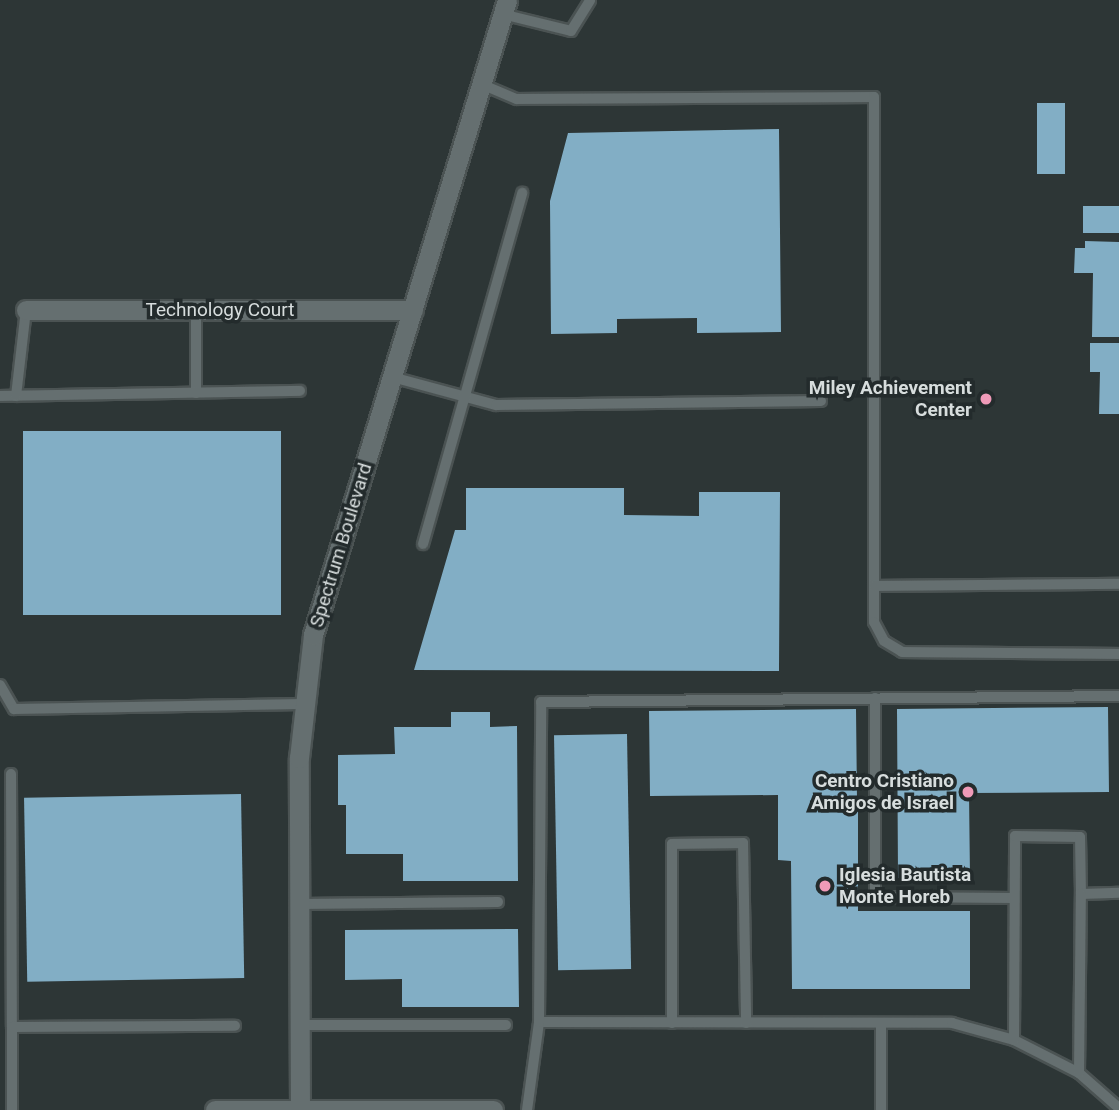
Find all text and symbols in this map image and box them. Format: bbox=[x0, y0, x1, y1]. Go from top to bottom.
street label: Technology Court bbox=[146, 299, 294, 321]
place label: Miley Achievement Center bbox=[809, 377, 972, 421]
marker: Miley Achievement Center bbox=[978, 391, 994, 407]
street label: Spectrum Boulevard bbox=[305, 460, 377, 630]
place label: Centro Cristiano Amigos de Israel bbox=[811, 770, 954, 814]
marker: Centro Cristiano Amigos de Israel bbox=[960, 784, 976, 800]
place label: Iglesia Bautista Monte Horeb bbox=[839, 864, 971, 908]
marker: Iglesia Bautista Monte Horeb bbox=[817, 878, 833, 894]

